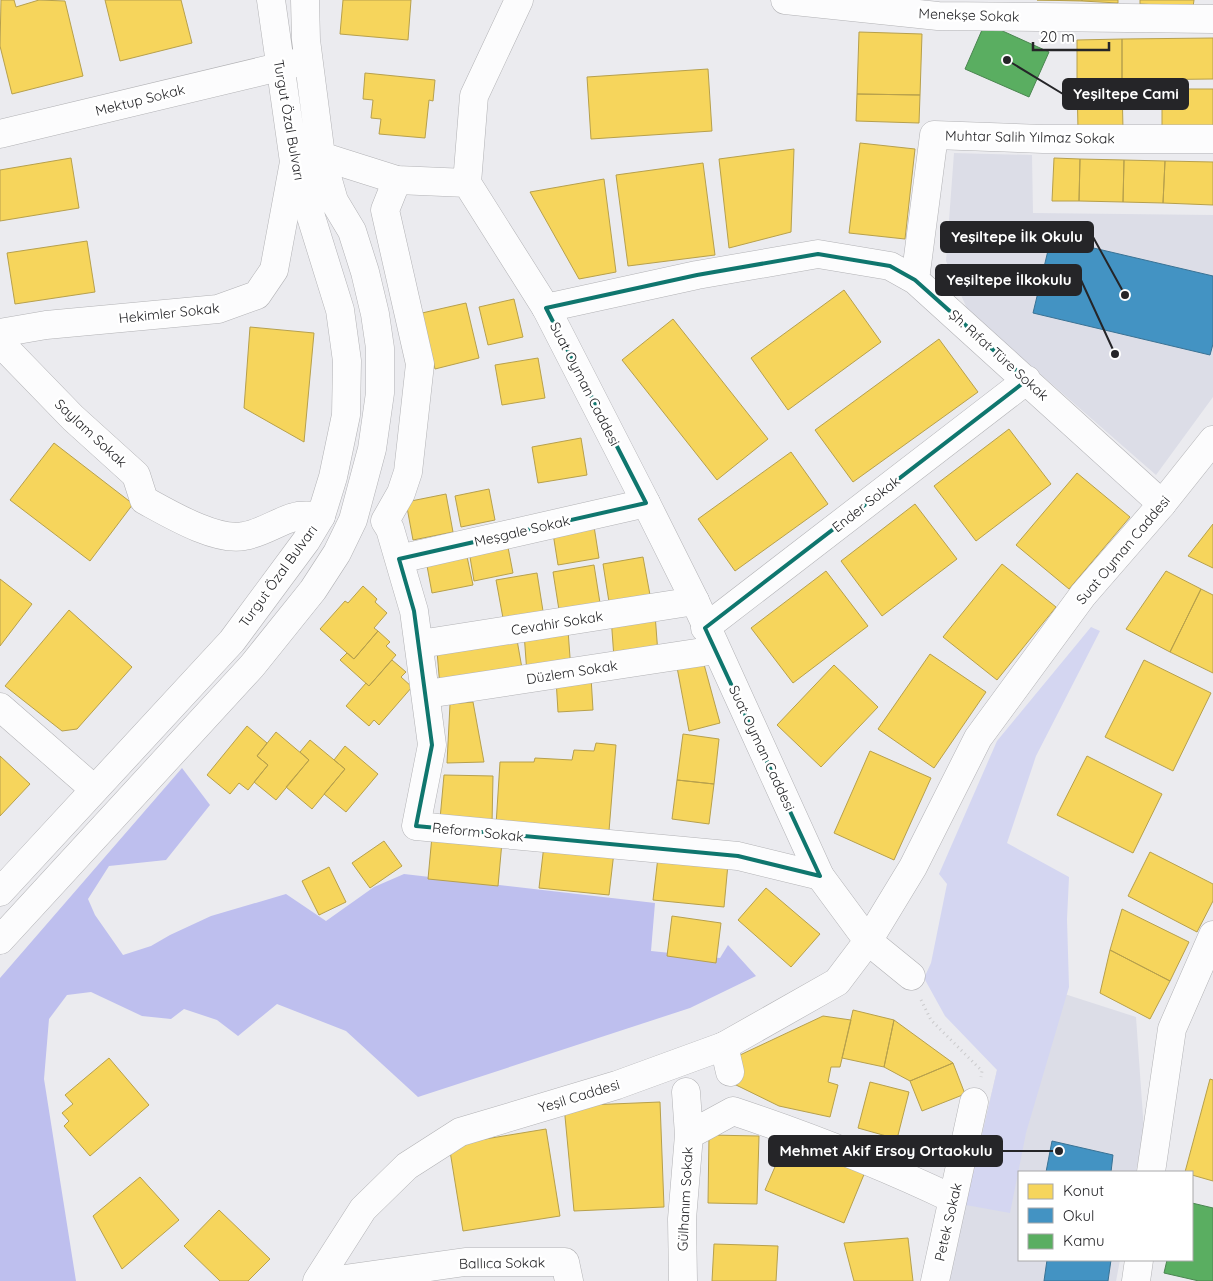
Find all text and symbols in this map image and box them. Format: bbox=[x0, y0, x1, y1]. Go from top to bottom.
street label: Menekşe Sokak bbox=[918, 4, 1020, 26]
scale bar bbox=[1033, 20, 1109, 52]
text: 20 m bbox=[1040, 27, 1075, 46]
street label: Turgut Özal Bulvarı bbox=[270, 58, 308, 182]
callout: Yeşiltepe Cami bbox=[1063, 79, 1188, 109]
street label: Mektup Sokak bbox=[93, 80, 187, 120]
text: Yeşiltepe Cami bbox=[1073, 84, 1179, 103]
street label: Muhtar Salih Yılmaz Sokak bbox=[945, 127, 1115, 147]
callout: Yeşiltepe İlk Okulu bbox=[941, 222, 1093, 252]
text: Yeşiltepe İlk Okulu bbox=[951, 227, 1083, 246]
callout: Yeşiltepe İlkokulu bbox=[936, 265, 1081, 295]
text: Yeşiltepe İlkokulu bbox=[946, 270, 1072, 289]
street label: Hekimler Sokak bbox=[118, 299, 220, 327]
street label: Şh. Rıfat Türe Sokak bbox=[945, 306, 1053, 404]
street label: Suat Oyman Caddesi bbox=[546, 319, 624, 449]
street label: Saylam Sokak bbox=[51, 395, 131, 471]
street label: Ender Sokak bbox=[828, 472, 904, 536]
street label: Suat Oyman Caddesi bbox=[1072, 492, 1174, 608]
street label: Meşgale Sokak bbox=[472, 511, 572, 551]
street label: Turgut Özal Bulvarı bbox=[235, 521, 321, 631]
street label: Cevahir Sokak bbox=[510, 607, 604, 639]
street label: Düzlem Sokak bbox=[525, 656, 619, 688]
street label: Suat Oyman Caddesi bbox=[725, 682, 799, 814]
street label: Reform Sokak bbox=[431, 818, 525, 846]
street label: Yeşil Caddesi bbox=[536, 1075, 622, 1117]
callout: Mehmet Akif Ersoy Ortaokulu bbox=[769, 1136, 1002, 1166]
text: Mehmet Akif Ersoy Ortaokulu bbox=[780, 1141, 992, 1160]
street label: Gülhanım Sokak bbox=[673, 1146, 697, 1252]
legend bbox=[1018, 1171, 1193, 1261]
street label: Petek Sokak bbox=[930, 1181, 966, 1263]
text: Konut bbox=[1063, 1181, 1104, 1200]
text: Okul bbox=[1063, 1206, 1094, 1225]
text: Kamu bbox=[1063, 1231, 1104, 1250]
street label: Ballıca Sokak bbox=[459, 1253, 545, 1273]

